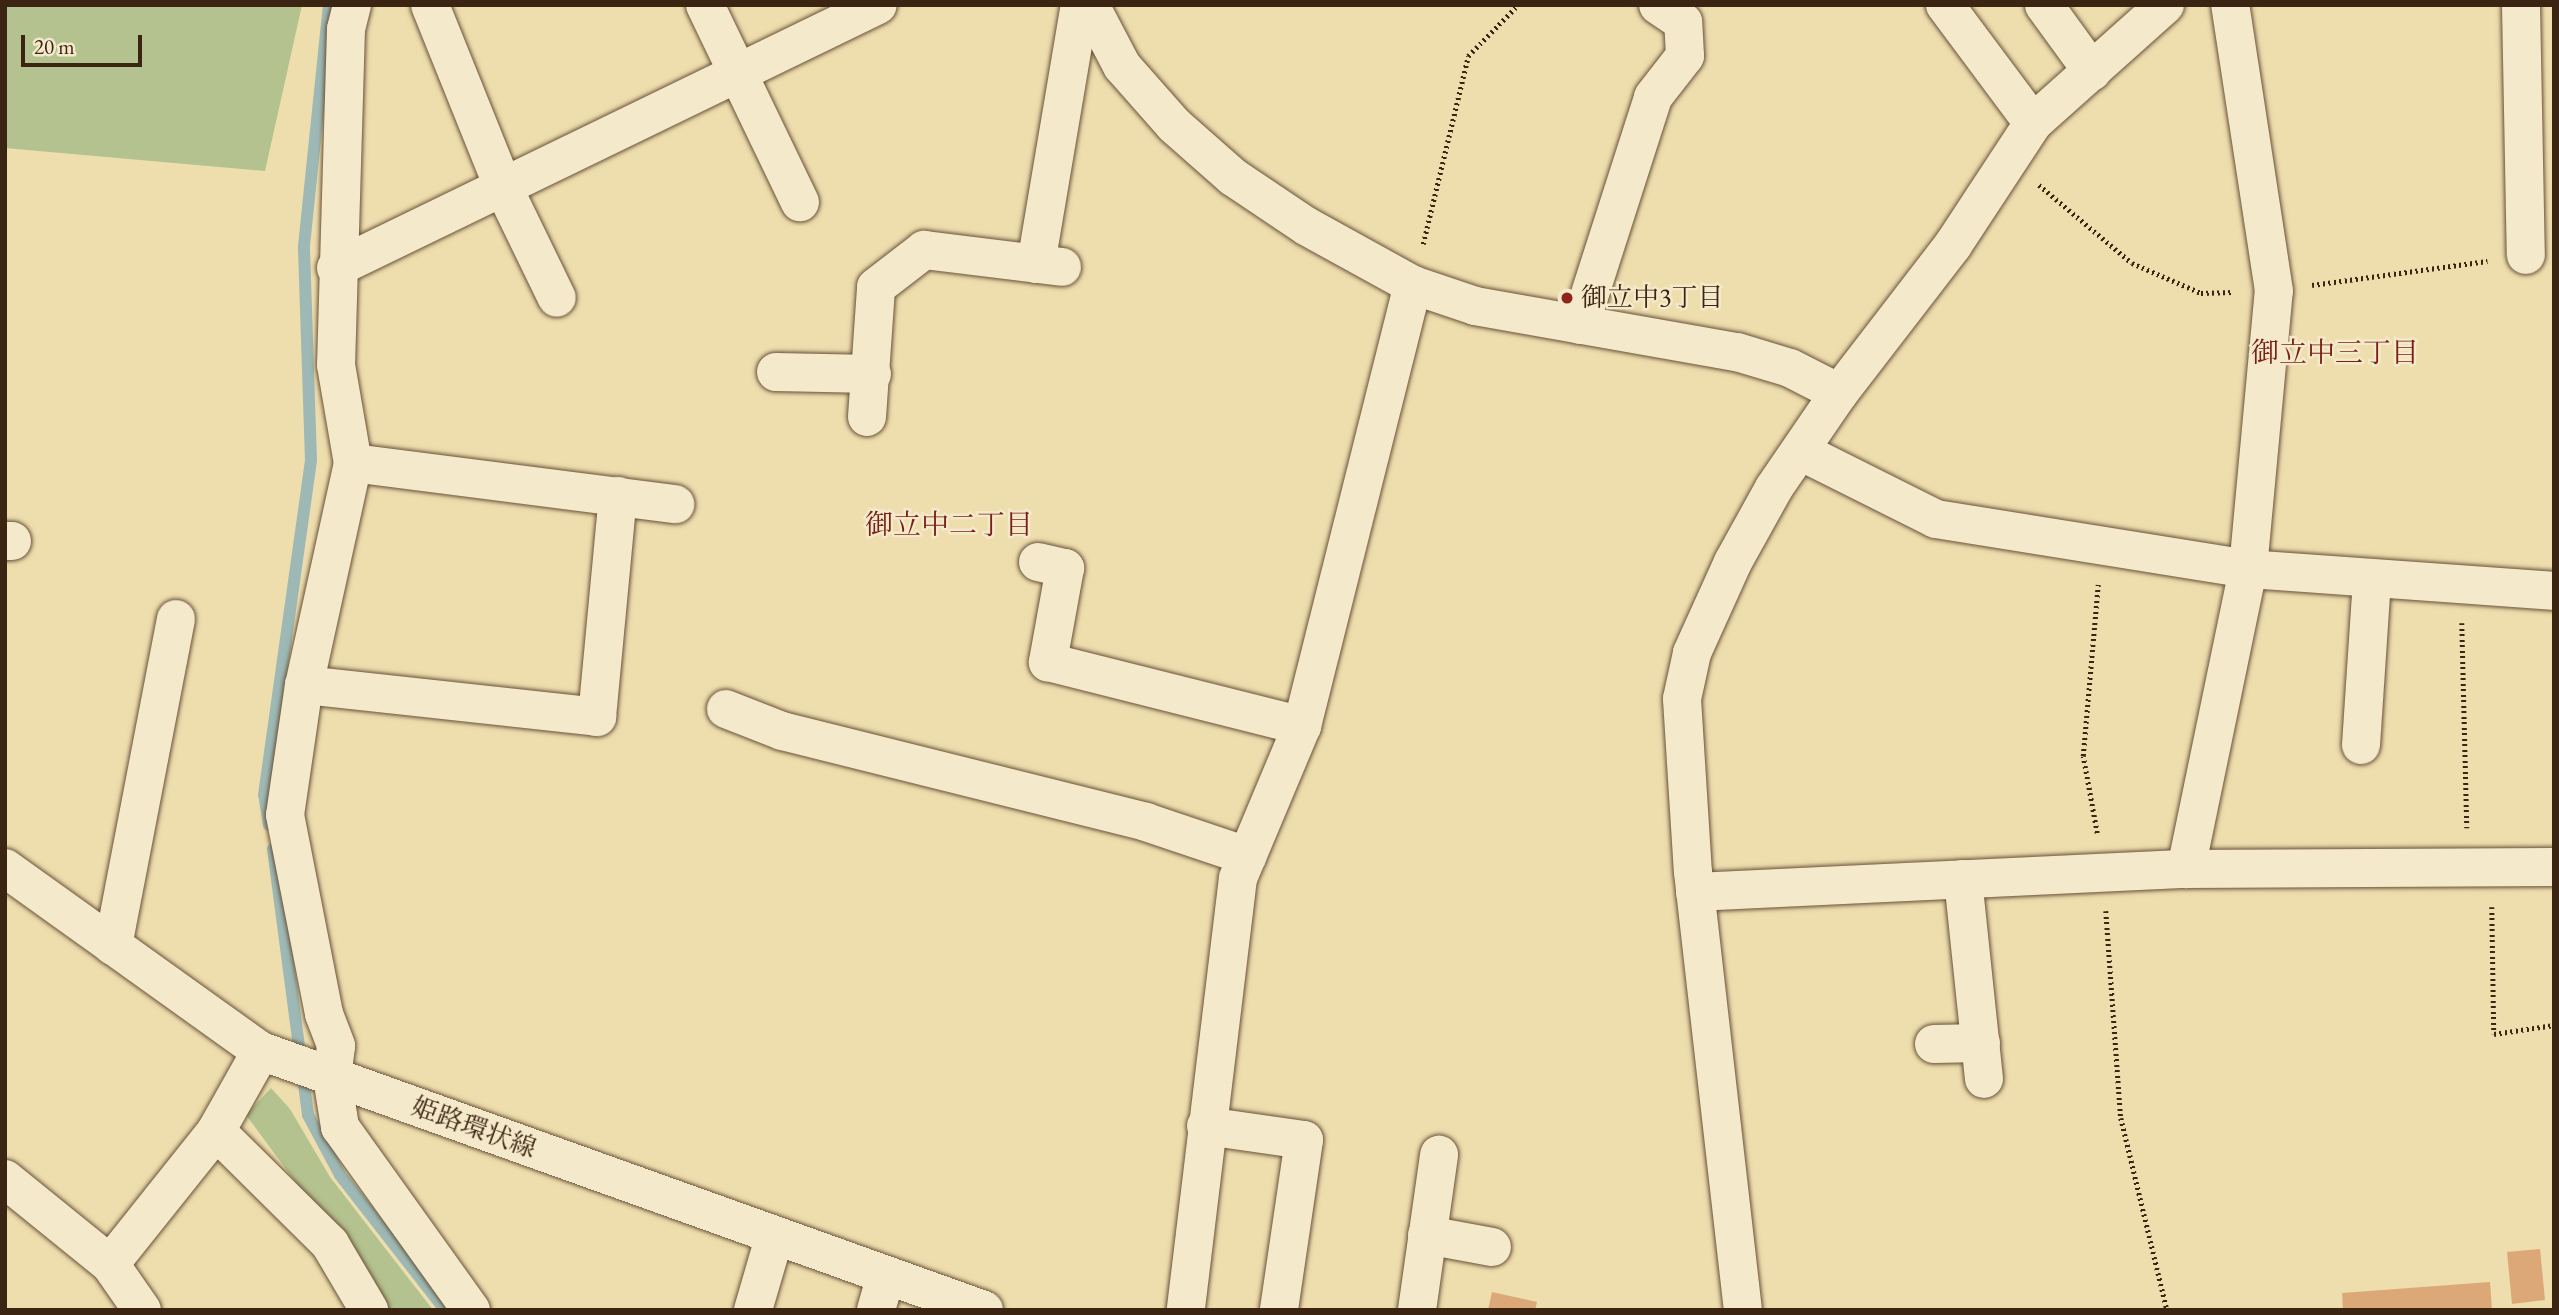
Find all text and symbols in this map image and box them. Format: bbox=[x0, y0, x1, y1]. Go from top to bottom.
scale bar bbox=[24, 21, 145, 65]
text: 20 m bbox=[34, 33, 75, 60]
place label: 御立中3丁目 bbox=[1581, 282, 1723, 314]
marker: 御立中3丁目 bbox=[1559, 290, 1575, 306]
district label: 御立中三丁目 bbox=[2251, 335, 2419, 369]
district label: 御立中二丁目 bbox=[865, 507, 1033, 541]
street label: 姫路環状線 bbox=[408, 1091, 540, 1165]

